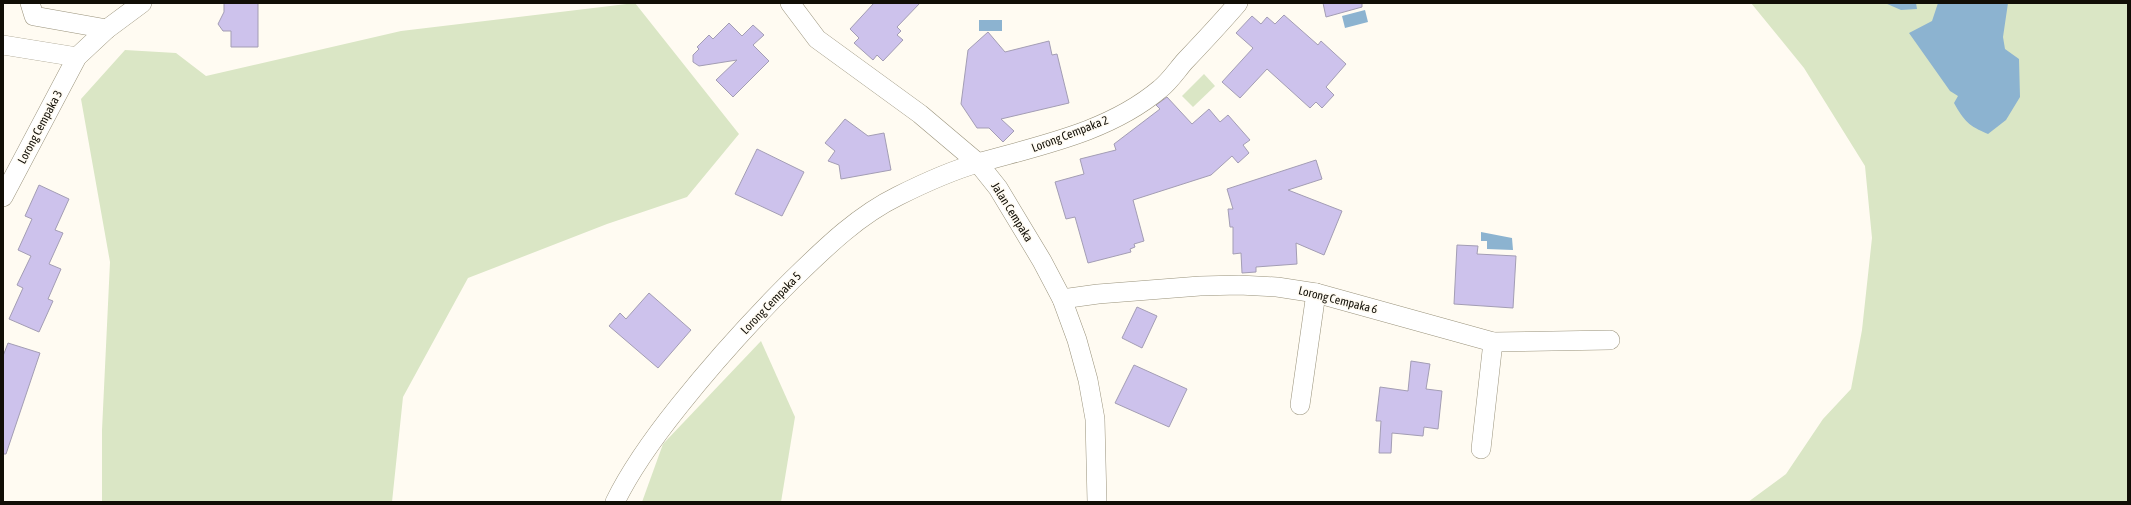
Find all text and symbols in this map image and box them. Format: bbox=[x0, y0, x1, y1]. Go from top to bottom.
street label: Lorong Cempaka 3 bbox=[15, 88, 65, 166]
street label: Lorong Cempaka 2 bbox=[1030, 113, 1110, 155]
street label: Jalan Cempaka bbox=[988, 180, 1036, 244]
street label: Lorong Cempaka 5 bbox=[738, 269, 804, 337]
street label: Lorong Cempaka 6 bbox=[1297, 283, 1379, 317]

